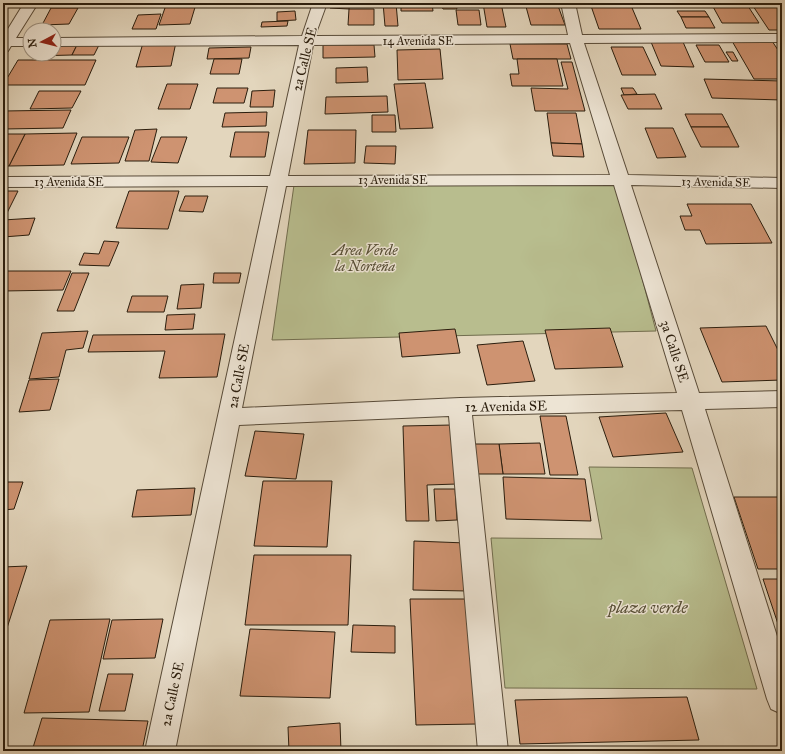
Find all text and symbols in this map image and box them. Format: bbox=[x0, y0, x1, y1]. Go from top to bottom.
north arrow bbox=[22, 22, 62, 62]
street label: 2a Calle SE bbox=[288, 25, 321, 93]
street label: 14 Avenida SE bbox=[382, 34, 454, 48]
text: N bbox=[25, 37, 40, 49]
street label: 13 Avenida SE bbox=[358, 173, 428, 187]
street label: 13 Avenida SE bbox=[681, 174, 751, 190]
street label: 13 Avenida SE bbox=[34, 175, 104, 189]
park label: Area Verde la Norteña bbox=[331, 242, 398, 275]
street label: 3a Calle SE bbox=[656, 318, 693, 384]
street label: 2a Calle SE bbox=[224, 342, 253, 410]
street label: 12 Avenida SE bbox=[465, 397, 547, 416]
park label: plaza verde bbox=[605, 597, 688, 618]
street label: 2a Calle SE bbox=[157, 660, 188, 728]

